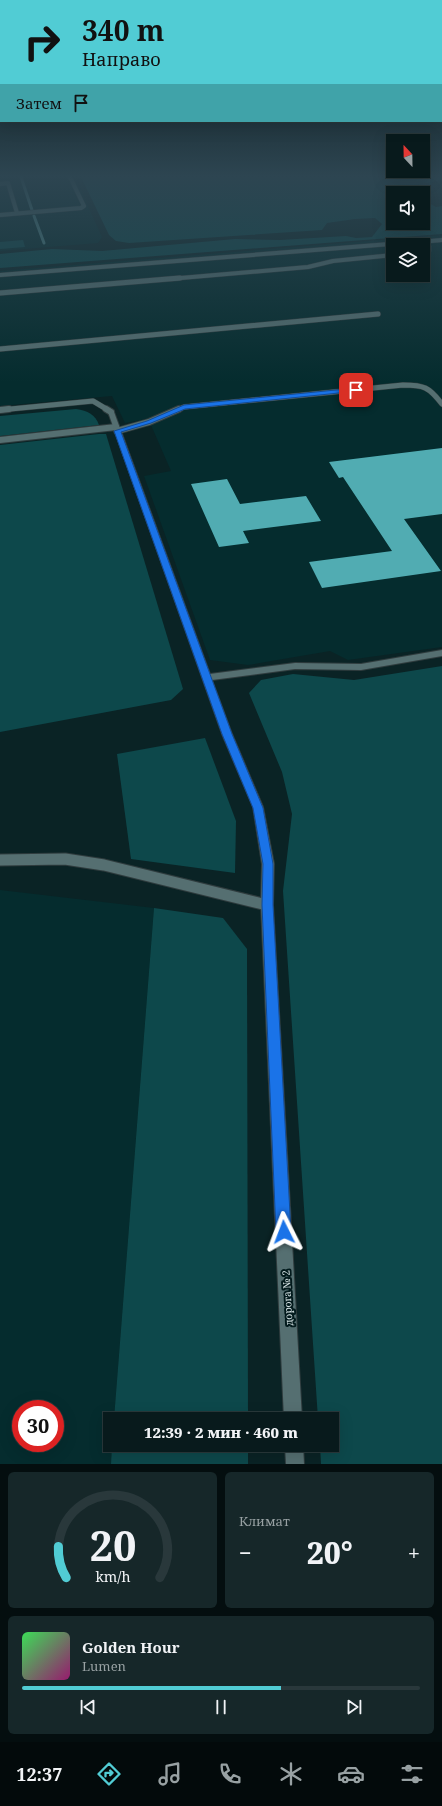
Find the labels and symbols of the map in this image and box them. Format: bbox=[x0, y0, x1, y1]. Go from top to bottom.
north arrow bbox=[386, 134, 430, 178]
pin bbox=[339, 373, 373, 407]
position arrow bbox=[263, 1211, 305, 1253]
street label: дорога № 2 bbox=[279, 1270, 295, 1326]
speed limit sign: 30 bbox=[12, 1400, 64, 1452]

